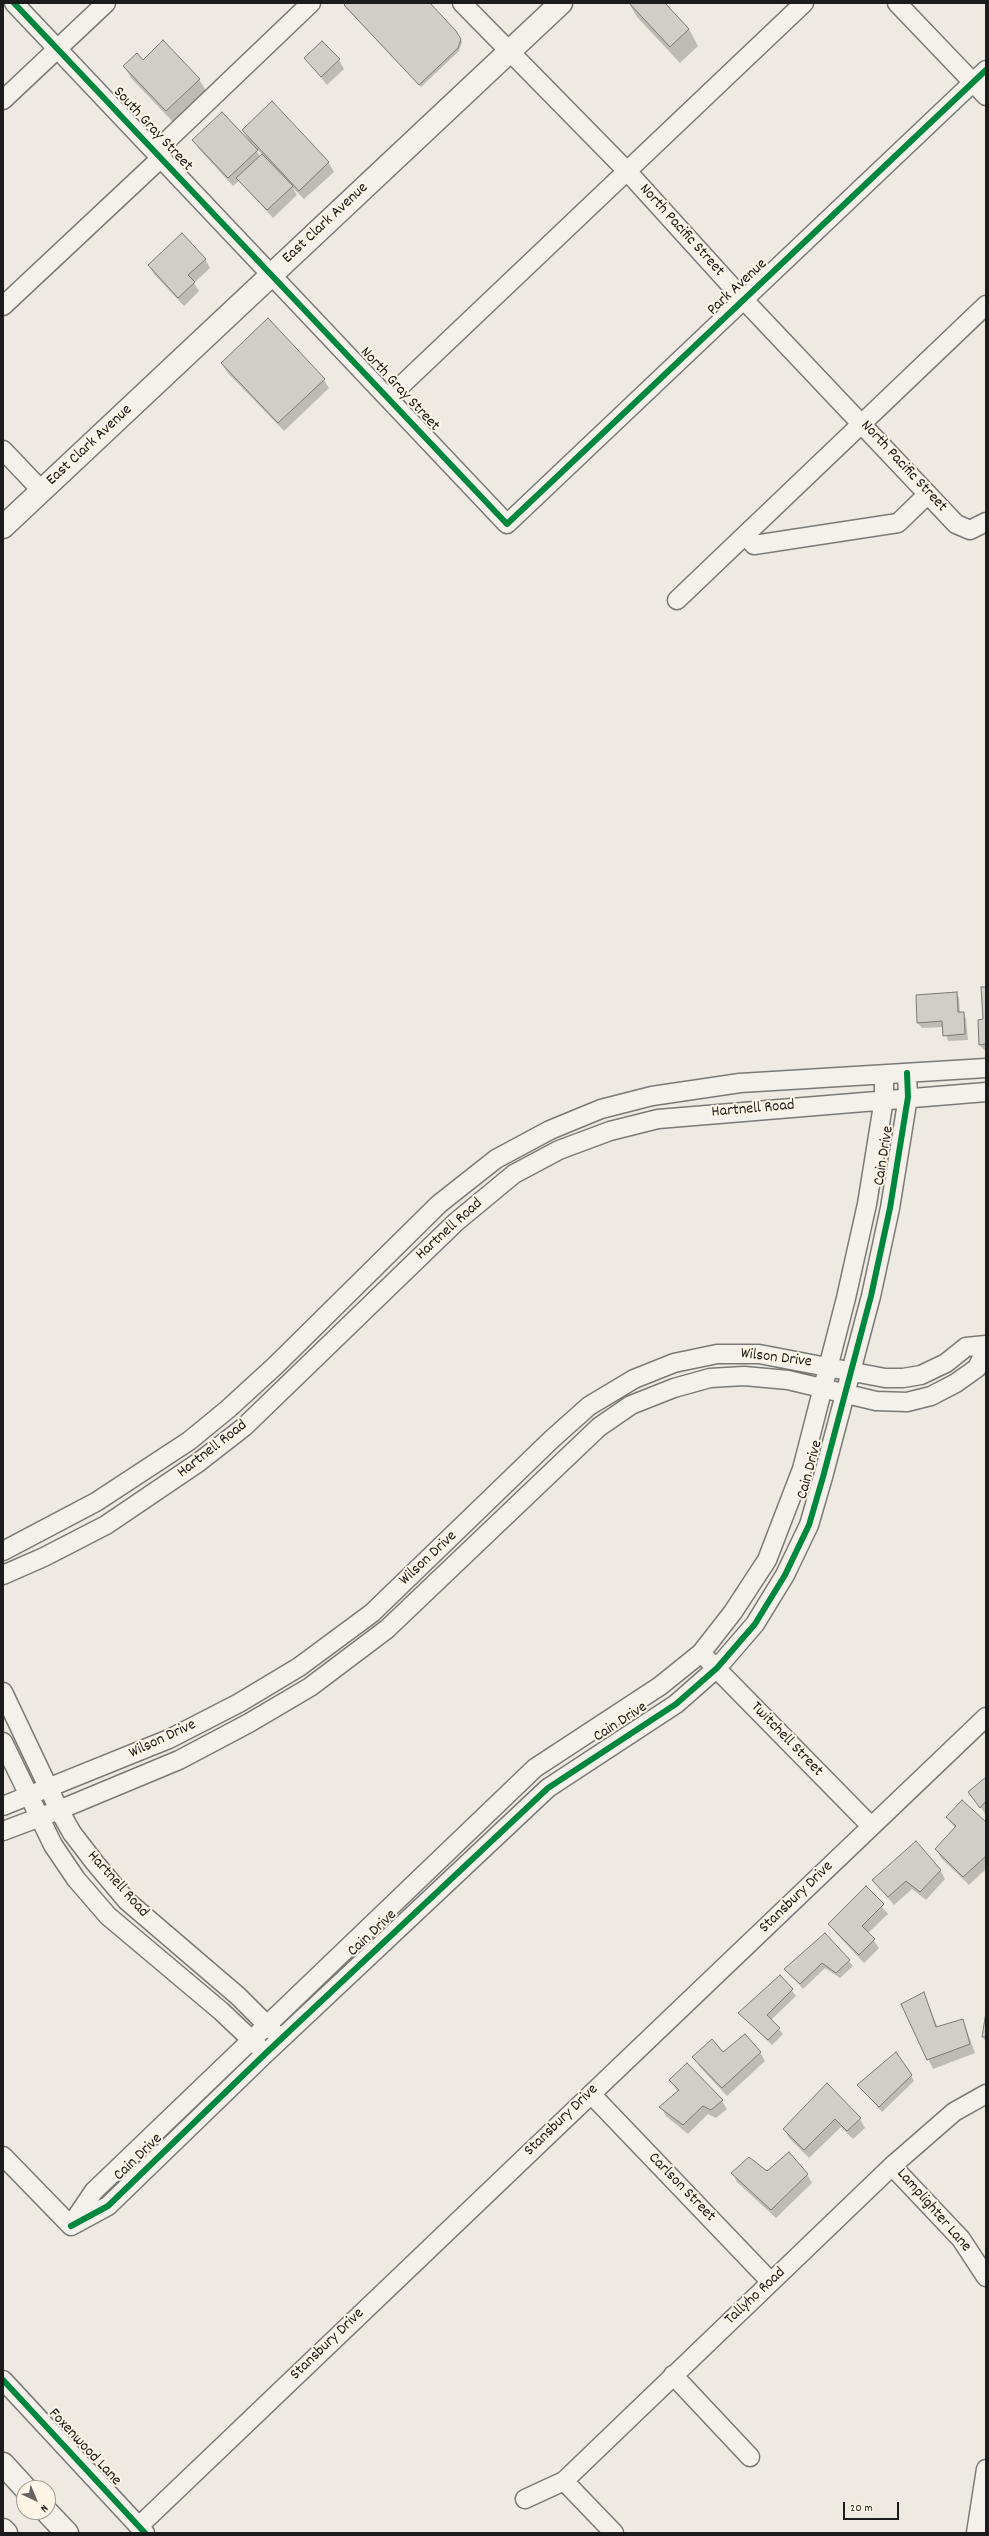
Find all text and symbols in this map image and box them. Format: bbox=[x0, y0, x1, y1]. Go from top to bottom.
street label: South Gray Street bbox=[108, 84, 196, 176]
street label: East Clark Avenue bbox=[279, 179, 373, 269]
street label: North Pacific Street bbox=[634, 181, 728, 281]
street label: Park Avenue bbox=[704, 256, 772, 320]
street label: North Gray Street bbox=[355, 344, 443, 436]
street label: East Clark Avenue bbox=[43, 401, 137, 491]
street label: North Pacific Street bbox=[856, 417, 950, 517]
street label: Hartnell Road bbox=[711, 1097, 795, 1123]
street label: Cain Drive bbox=[871, 1125, 899, 1187]
street label: Hartnell Road bbox=[413, 1195, 487, 1265]
street label: Wilson Drive bbox=[739, 1345, 813, 1373]
street label: Hartnell Road bbox=[174, 1417, 252, 1483]
street label: Cain Drive bbox=[794, 1438, 828, 1502]
street label: Wilson Drive bbox=[396, 1528, 462, 1590]
street label: Cain Drive bbox=[591, 1699, 651, 1747]
street label: Twitchell Street bbox=[746, 1699, 826, 1781]
street label: Wilson Drive bbox=[126, 1716, 200, 1764]
street label: Hartnell Road bbox=[82, 1848, 152, 1922]
street label: Stansbury Drive bbox=[756, 1858, 838, 1938]
street label: Cain Drive bbox=[344, 1906, 402, 1962]
street label: Stansbury Drive bbox=[521, 2081, 603, 2161]
street label: Cain Drive bbox=[111, 2130, 167, 2186]
street label: Carlson Street bbox=[643, 2149, 719, 2227]
street label: Lamplighter Lane bbox=[891, 2165, 975, 2257]
street label: Tallyho Road bbox=[722, 2264, 790, 2330]
street label: Stansbury Drive bbox=[287, 2305, 369, 2385]
street label: Foxenwood Lane bbox=[43, 2405, 125, 2491]
north arrow bbox=[16, 2480, 56, 2520]
scale bar bbox=[845, 2494, 901, 2520]
text: N bbox=[36, 2500, 51, 2516]
text: 20 m bbox=[850, 2500, 873, 2517]

